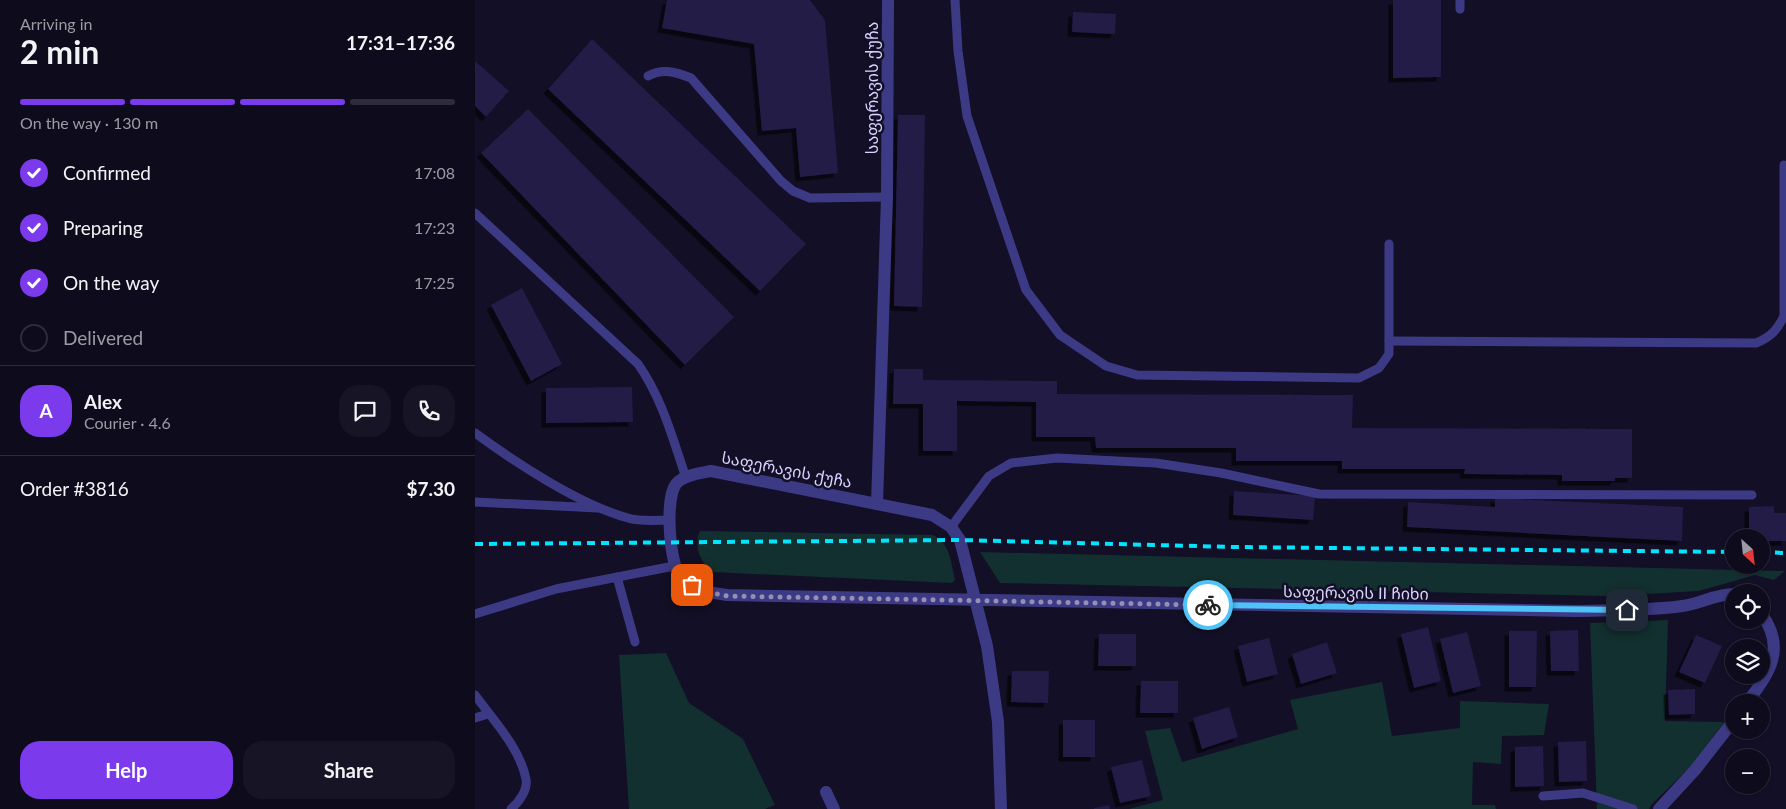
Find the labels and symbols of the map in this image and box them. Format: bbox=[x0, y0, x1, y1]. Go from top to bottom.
street label: საფერავის ქუჩა bbox=[862, 22, 882, 154]
street label: საფერავის ქუჩა bbox=[720, 447, 854, 492]
north arrow bbox=[1725, 529, 1770, 574]
pin bbox=[671, 564, 713, 606]
courier bbox=[1183, 580, 1233, 630]
street label: საფერავის II ჩიხი bbox=[1283, 581, 1429, 604]
pin bbox=[1606, 589, 1648, 631]

